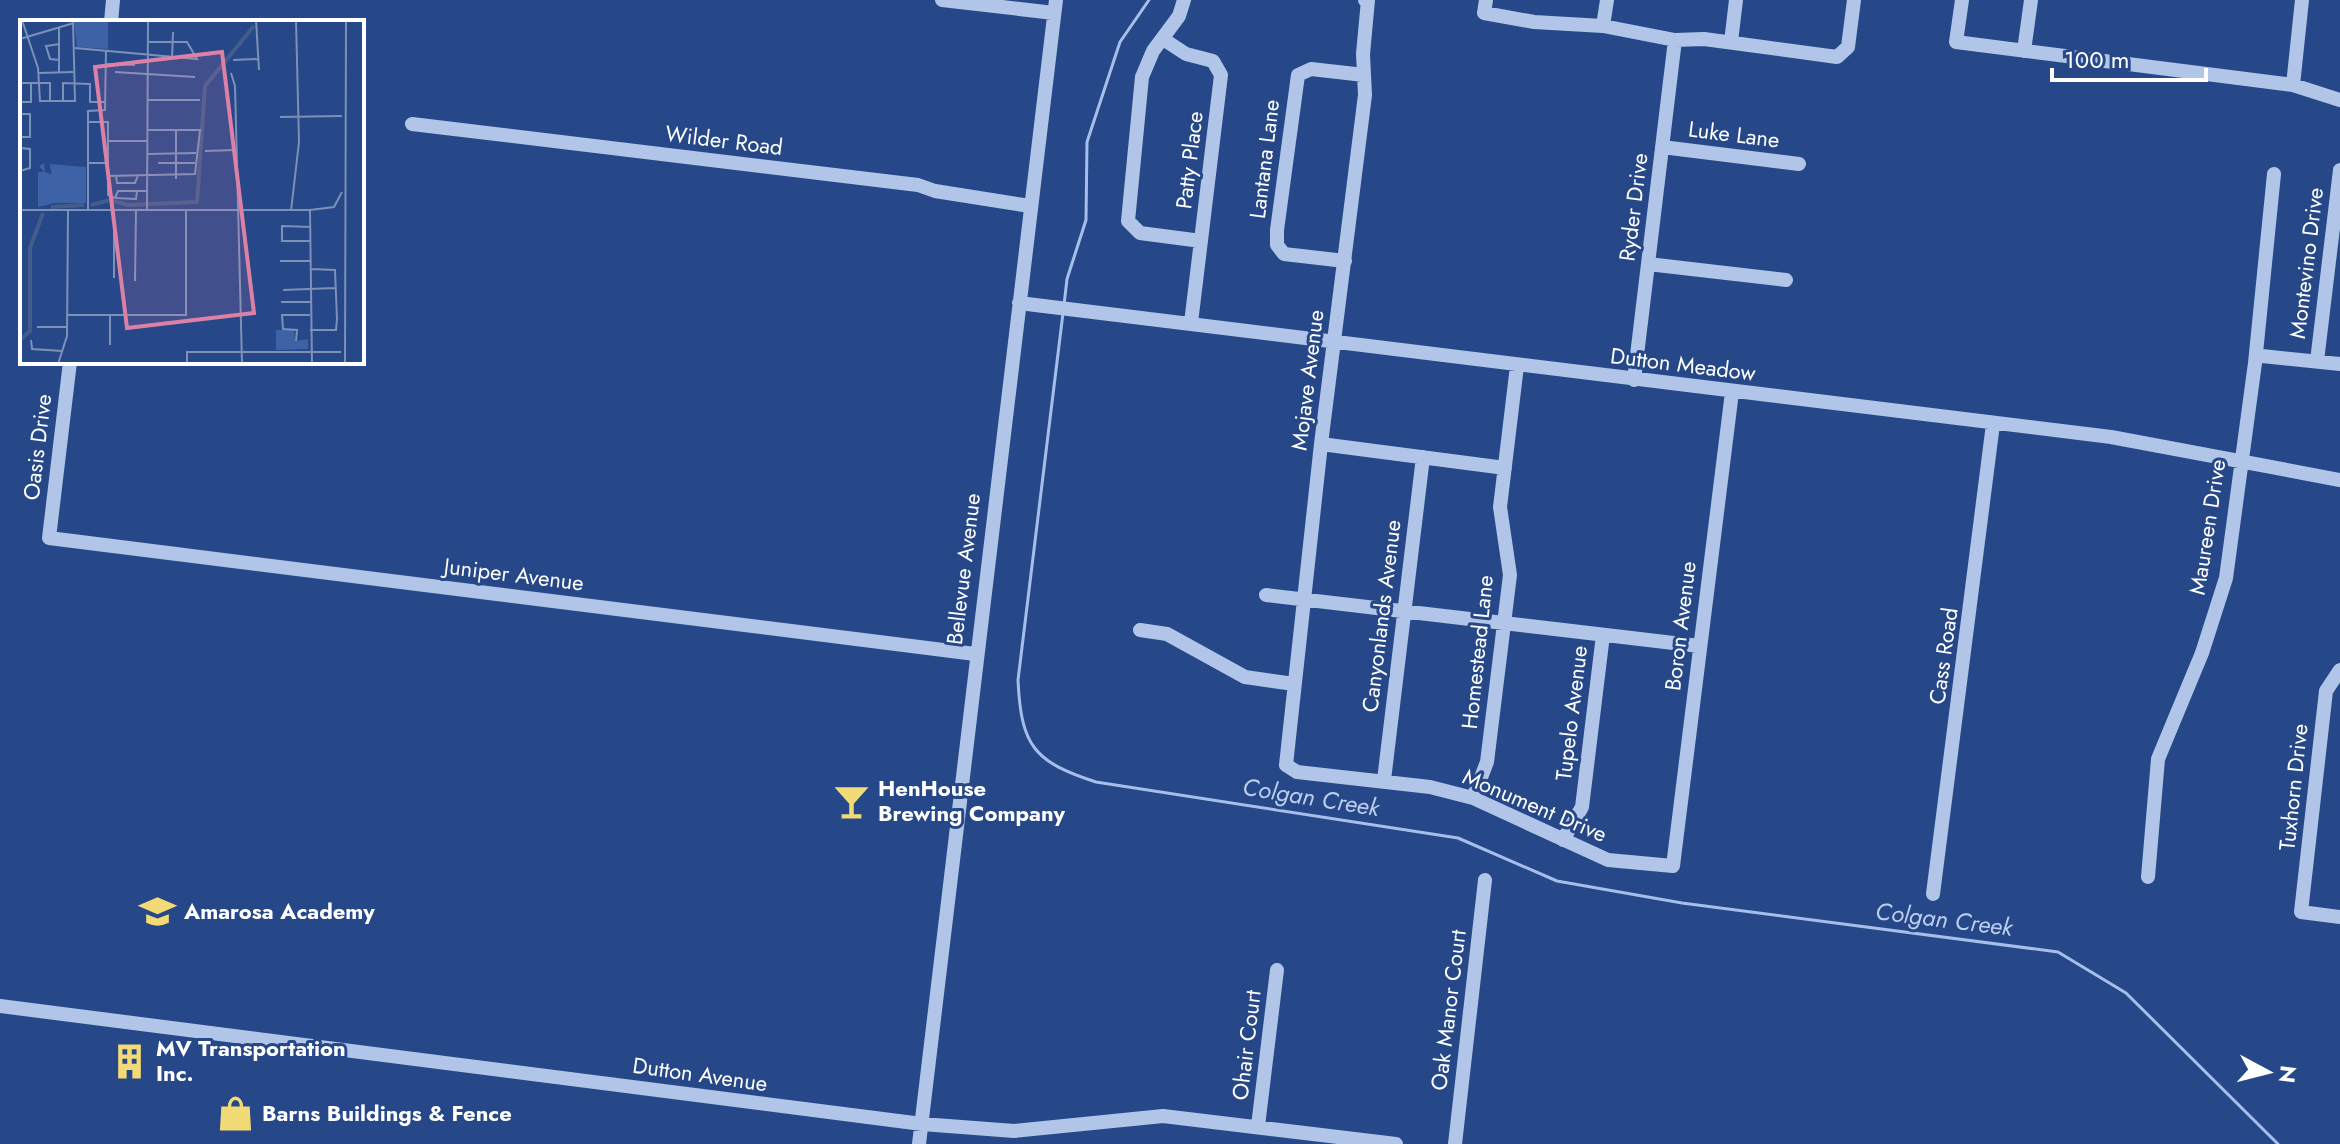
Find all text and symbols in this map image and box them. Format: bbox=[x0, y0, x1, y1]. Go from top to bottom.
inset map bbox=[20, 20, 364, 364]
scale bar bbox=[2052, 32, 2206, 82]
text: 100 m bbox=[2064, 42, 2130, 77]
street label: Lantana Lane bbox=[1241, 97, 1287, 221]
street label: Patty Place bbox=[1167, 109, 1211, 211]
street label: Luke Lane bbox=[1687, 113, 1781, 155]
street label: Wilder Road bbox=[663, 117, 785, 163]
street label: Ryder Drive bbox=[1610, 151, 1656, 263]
street label: Montevino Drive bbox=[2281, 186, 2331, 340]
street label: Mojave Avenue bbox=[1282, 308, 1332, 452]
street label: Dutton Meadow bbox=[1609, 339, 1758, 389]
street label: Oasis Drive bbox=[15, 392, 59, 502]
street label: Maureen Drive bbox=[2180, 457, 2234, 597]
street label: Bellevue Avenue bbox=[938, 491, 988, 647]
street label: Canyonlands Avenue bbox=[1353, 518, 1409, 714]
street label: Juniper Avenue bbox=[439, 549, 586, 598]
street label: Boron Avenue bbox=[1656, 559, 1704, 693]
street label: Homestead Lane bbox=[1453, 573, 1501, 731]
street label: Cass Road bbox=[1920, 606, 1966, 706]
street label: Tupelo Avenue bbox=[1547, 644, 1595, 782]
street label: Tuxhorn Drive bbox=[2270, 722, 2316, 852]
street label: Monument Drive bbox=[1458, 760, 1612, 850]
water label: Colgan Creek bbox=[1240, 769, 1384, 825]
place label: HenHouse Brewing Company bbox=[878, 772, 1065, 829]
bar icon: HenHouse Brewing Company bbox=[833, 782, 871, 820]
school or university icon: Amarosa Academy bbox=[139, 892, 177, 930]
water label: Colgan Creek bbox=[1873, 893, 2016, 945]
place label: Amarosa Academy bbox=[183, 895, 375, 927]
street label: Oak Manor Court bbox=[1422, 927, 1474, 1092]
street label: Ohair Court bbox=[1223, 987, 1269, 1102]
place label: MV Transportation Inc. bbox=[156, 1032, 346, 1089]
north arrow bbox=[2228, 1032, 2308, 1112]
building icon: MV Transportation Inc. bbox=[111, 1042, 149, 1080]
street label: Dutton Avenue bbox=[631, 1049, 769, 1099]
text: N bbox=[2271, 1064, 2305, 1085]
shop icon: Barns Buildings & Fence bbox=[217, 1094, 255, 1132]
place label: Barns Buildings & Fence bbox=[262, 1097, 512, 1129]

